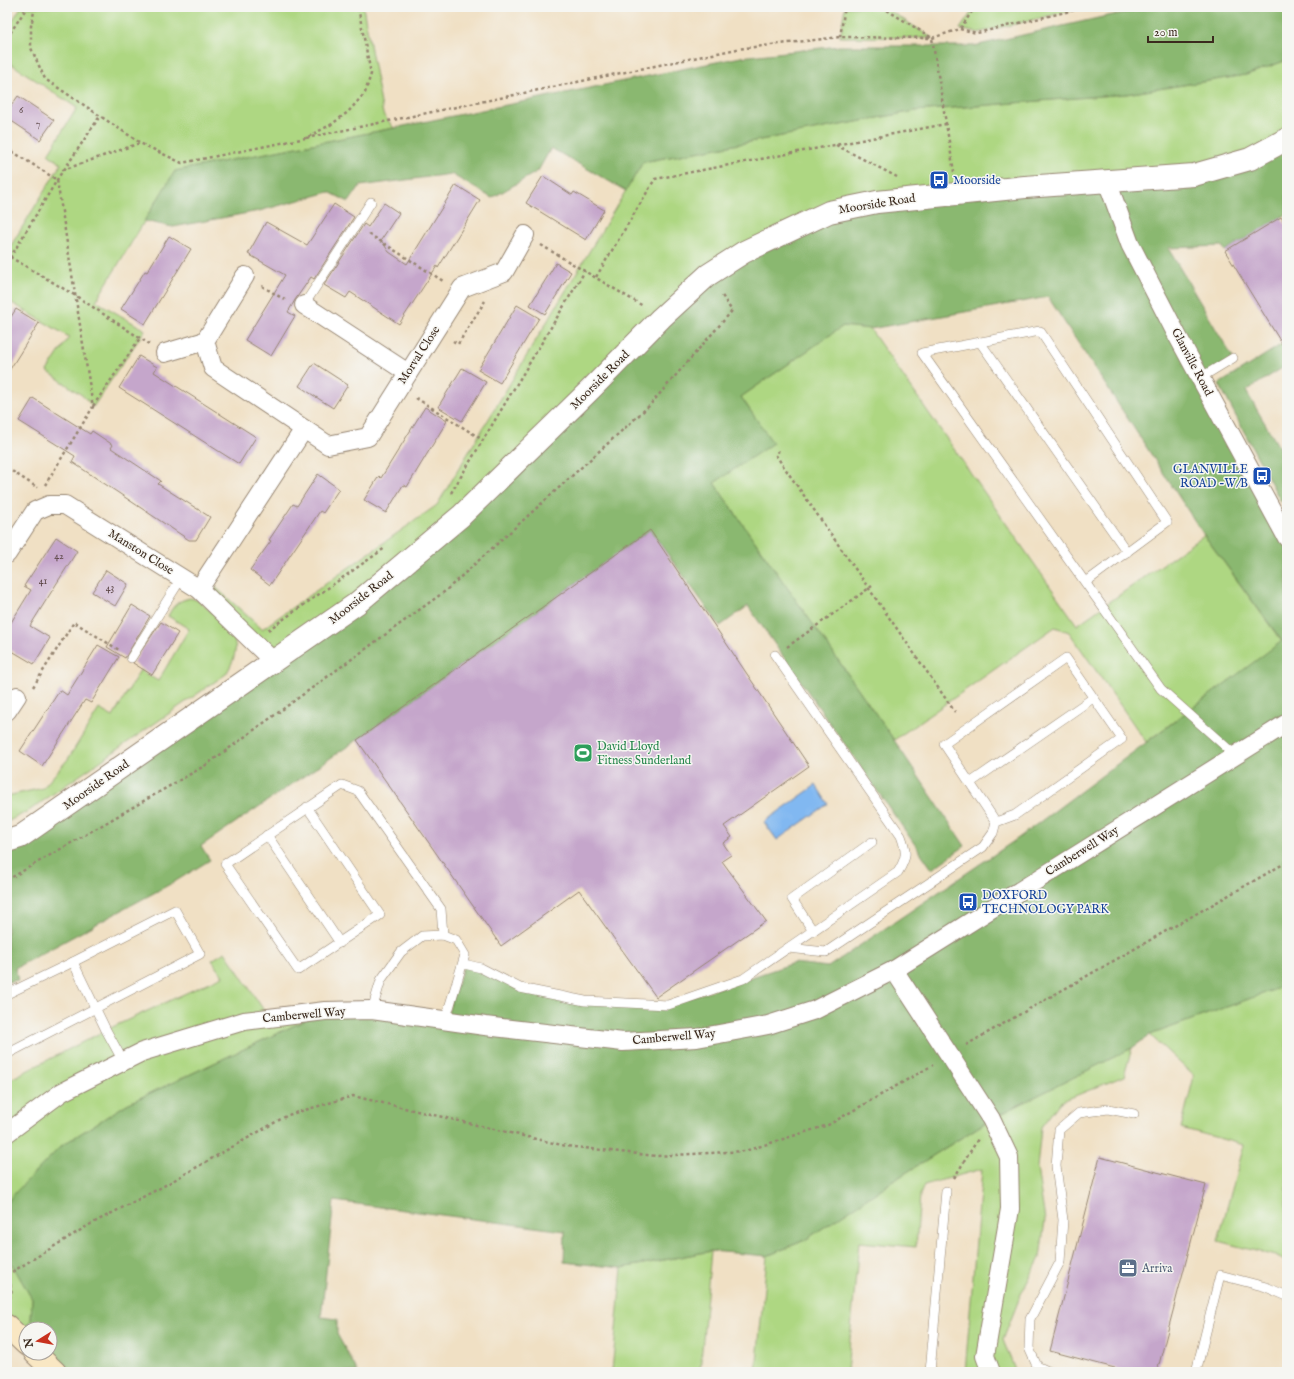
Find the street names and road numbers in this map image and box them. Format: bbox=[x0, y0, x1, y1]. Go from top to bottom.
street label: Moorside Road bbox=[838, 190, 917, 217]
street label: Morval Close bbox=[395, 323, 444, 387]
street label: Glanville Road bbox=[1168, 326, 1216, 399]
street label: Moorside Road bbox=[567, 347, 633, 413]
street label: Manston Close bbox=[105, 526, 177, 578]
street label: Moorside Road bbox=[326, 568, 397, 628]
street label: Moorside Road bbox=[60, 756, 133, 813]
street label: Camberwell Way bbox=[1043, 822, 1121, 879]
street label: Camberwell Way bbox=[262, 1004, 346, 1026]
street label: Camberwell Way bbox=[632, 1026, 716, 1048]

